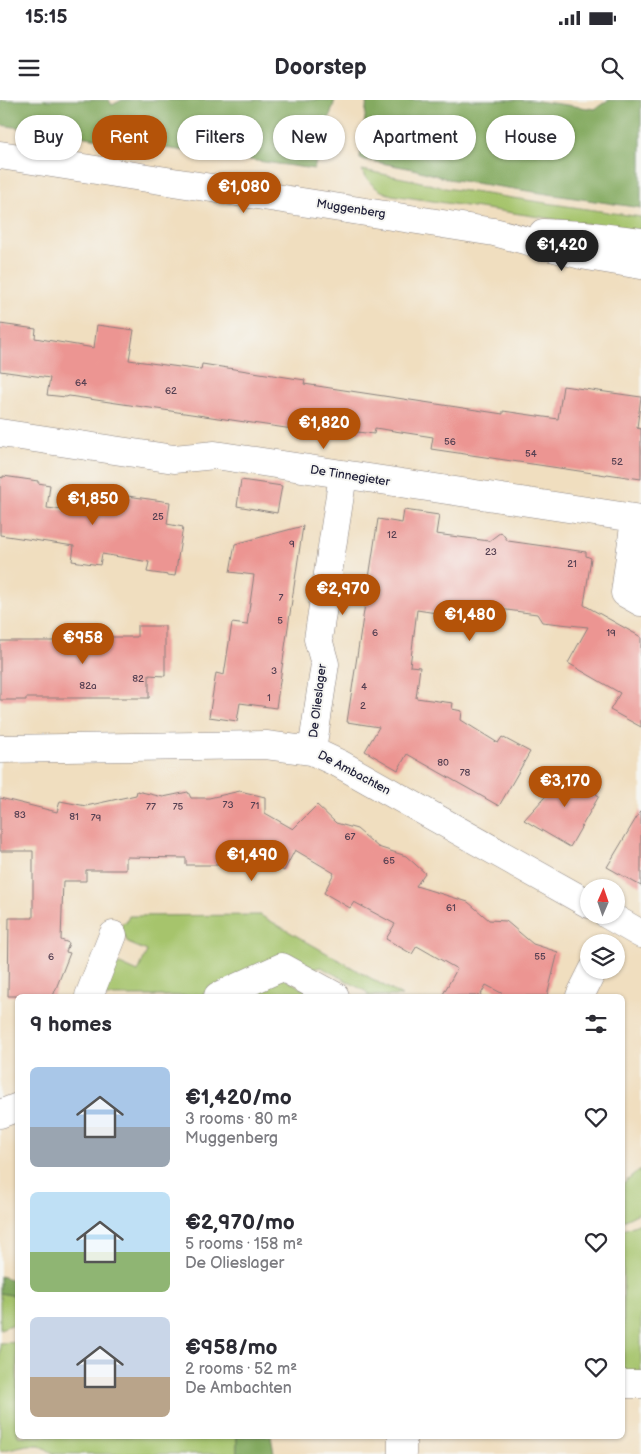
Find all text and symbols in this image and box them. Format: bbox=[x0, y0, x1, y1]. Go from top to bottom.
text: 15:15 bbox=[25, 6, 67, 29]
icon: menu bbox=[15, 54, 43, 82]
text: Doorstep bbox=[274, 54, 367, 81]
icon: search bbox=[598, 54, 626, 82]
chip: Buy bbox=[15, 115, 82, 160]
chip: Rent bbox=[92, 115, 167, 160]
chip: Filters bbox=[177, 115, 263, 160]
chip: New bbox=[273, 115, 345, 160]
chip: Apartment bbox=[355, 115, 476, 160]
chip: House bbox=[486, 115, 575, 160]
pin: €1,080 bbox=[203, 172, 285, 214]
text: €1,080 bbox=[218, 178, 270, 197]
street label: Muggenberg bbox=[315, 196, 387, 222]
pin: €1,420 bbox=[521, 230, 603, 272]
text: €1,420 bbox=[536, 236, 588, 255]
house number: 64 bbox=[75, 377, 87, 389]
house number: 62 bbox=[165, 385, 177, 397]
pin: €1,820 bbox=[283, 408, 365, 450]
text: €1,820 bbox=[298, 414, 350, 433]
house number: 56 bbox=[444, 436, 456, 448]
house number: 54 bbox=[525, 448, 537, 460]
house number: 52 bbox=[611, 456, 623, 468]
street label: De Tinnegieter bbox=[309, 462, 392, 490]
pin: €1,850 bbox=[52, 484, 134, 526]
text: €1,850 bbox=[67, 490, 119, 509]
house number: 25 bbox=[152, 511, 164, 523]
house number: 12 bbox=[387, 529, 397, 541]
house number: 9 bbox=[289, 538, 295, 550]
house number: 23 bbox=[485, 546, 497, 558]
house number: 21 bbox=[567, 558, 577, 570]
pin: €2,970 bbox=[302, 574, 384, 616]
text: €2,970 bbox=[316, 580, 370, 599]
house number: 7 bbox=[279, 592, 284, 604]
pin: €1,480 bbox=[429, 600, 511, 642]
text: €1,480 bbox=[444, 606, 496, 625]
house number: 5 bbox=[277, 615, 283, 627]
pin: €958 bbox=[53, 622, 113, 665]
house number: 6 bbox=[372, 627, 378, 639]
house number: 19 bbox=[606, 627, 616, 639]
text: €958 bbox=[63, 629, 103, 648]
street label: De Olieslager bbox=[306, 663, 330, 739]
house number: 3 bbox=[271, 665, 277, 677]
house number: 82 bbox=[132, 673, 144, 685]
house number: 82a bbox=[79, 680, 97, 692]
house number: 4 bbox=[361, 681, 367, 693]
house number: 1 bbox=[267, 692, 271, 704]
house number: 2 bbox=[360, 700, 366, 712]
street label: De Ambachten bbox=[315, 748, 393, 799]
house number: 80 bbox=[437, 757, 449, 769]
pin: €3,170 bbox=[524, 766, 606, 808]
house number: 78 bbox=[460, 767, 471, 779]
text: €3,170 bbox=[540, 772, 590, 791]
house number: 73 bbox=[222, 799, 234, 811]
house number: 71 bbox=[251, 800, 260, 812]
house number: 77 bbox=[146, 801, 156, 813]
house number: 75 bbox=[173, 801, 184, 813]
house number: 83 bbox=[14, 809, 26, 821]
house number: 81 bbox=[69, 811, 79, 823]
house number: 79 bbox=[91, 812, 102, 824]
house number: 67 bbox=[344, 831, 356, 843]
pin: €1,490 bbox=[211, 840, 293, 882]
text: €1,490 bbox=[226, 846, 278, 865]
house number: 65 bbox=[383, 855, 395, 867]
north arrow bbox=[580, 879, 625, 924]
map controls bbox=[580, 879, 625, 979]
house number: 61 bbox=[446, 902, 456, 914]
button: layers bbox=[580, 934, 625, 979]
house number: 6 bbox=[48, 951, 54, 963]
house number: 55 bbox=[534, 951, 546, 963]
icon: filters bbox=[582, 1010, 610, 1038]
text: 9 homes bbox=[30, 1012, 112, 1037]
text: €1,420/mo bbox=[185, 1085, 292, 1110]
icon: home bbox=[70, 1087, 130, 1147]
icon: heart bbox=[582, 1103, 610, 1131]
text: 3 rooms · 80 m² bbox=[185, 1110, 298, 1129]
text: Muggenberg bbox=[185, 1129, 278, 1148]
text: €2,970/mo bbox=[185, 1210, 295, 1235]
icon: home bbox=[70, 1212, 130, 1272]
icon: heart bbox=[582, 1228, 610, 1256]
text: 5 rooms · 158 m² bbox=[185, 1235, 303, 1254]
text: De Olieslager bbox=[185, 1254, 284, 1273]
text: €958/mo bbox=[185, 1335, 278, 1360]
icon: home bbox=[70, 1337, 130, 1397]
icon: heart bbox=[582, 1353, 610, 1381]
text: 2 rooms · 52 m² bbox=[185, 1360, 297, 1379]
text: De Ambachten bbox=[185, 1379, 292, 1398]

